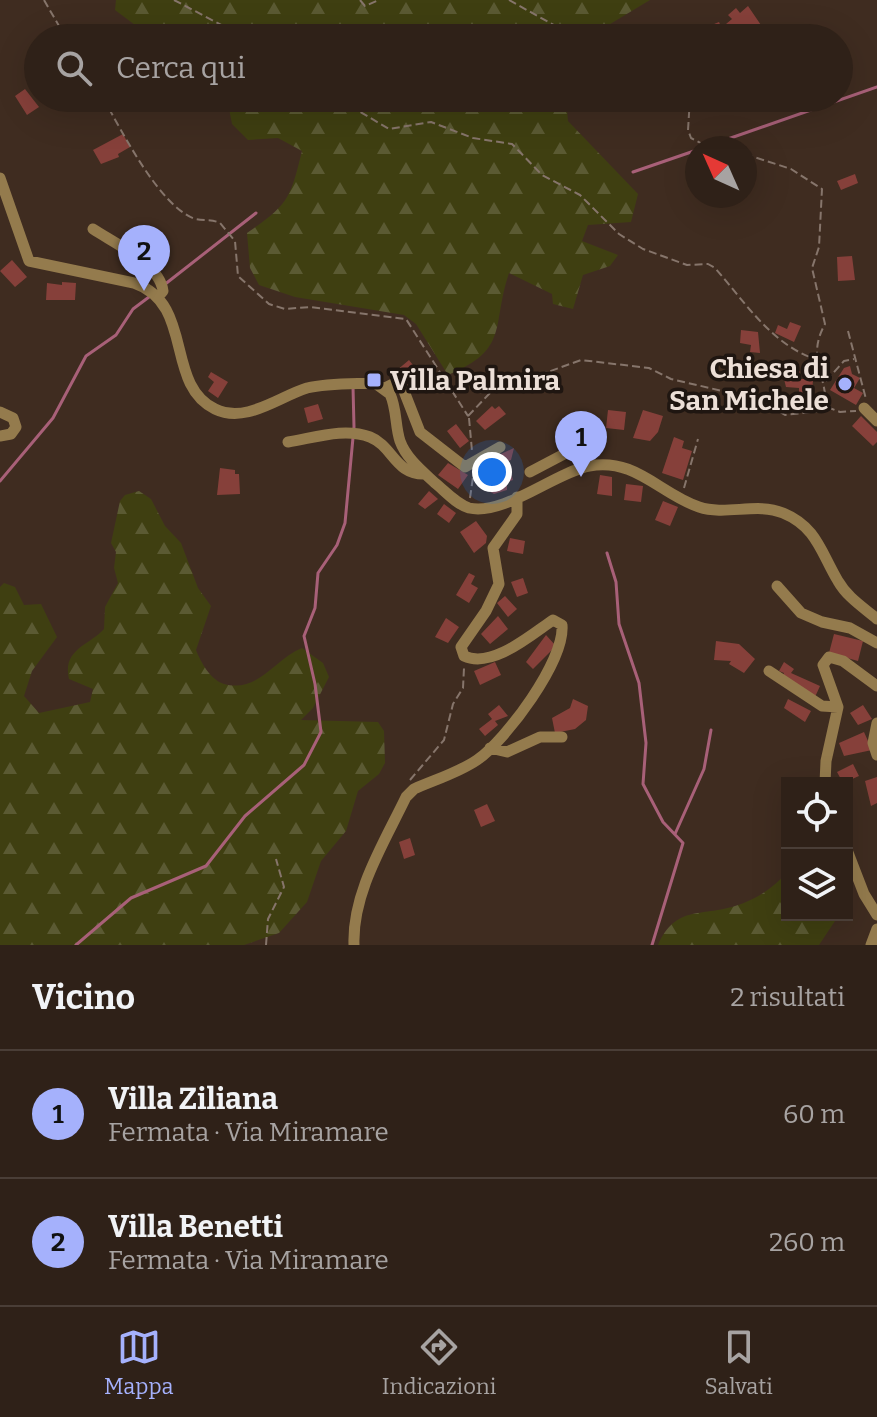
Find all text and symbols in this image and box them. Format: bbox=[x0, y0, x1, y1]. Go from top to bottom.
search box bbox=[24, 24, 853, 112]
icon: search bbox=[52, 46, 96, 90]
text: Cerca qui bbox=[116, 50, 246, 86]
north arrow bbox=[685, 136, 757, 208]
pin: 2 bbox=[118, 225, 170, 291]
place label: Chiesa di San Michele bbox=[669, 352, 829, 417]
place label: Villa Palmira bbox=[390, 364, 561, 397]
marker: Villa Palmira bbox=[365, 371, 383, 389]
marker: Chiesa di San Michele bbox=[836, 375, 854, 393]
pin: 1 bbox=[555, 411, 607, 477]
your location bbox=[472, 452, 512, 492]
map controls bbox=[781, 777, 853, 921]
button: locate bbox=[781, 777, 853, 849]
button: layers bbox=[781, 849, 853, 921]
text: Vicino bbox=[32, 977, 135, 1018]
text: 2 risultati bbox=[730, 982, 845, 1013]
text: Villa Ziliana bbox=[108, 1081, 278, 1117]
text: 1 bbox=[52, 1099, 64, 1130]
text: 60 m bbox=[783, 1099, 845, 1130]
text: Fermata · Via Miramare bbox=[108, 1117, 389, 1148]
text: Villa Benetti bbox=[108, 1209, 283, 1245]
text: 2 bbox=[51, 1227, 65, 1258]
text: 260 m bbox=[769, 1227, 845, 1258]
text: Fermata · Via Miramare bbox=[108, 1245, 389, 1276]
tab: Mappa bbox=[104, 1325, 174, 1400]
tab: Indicazioni bbox=[382, 1325, 496, 1400]
tab: Salvati bbox=[705, 1325, 773, 1400]

